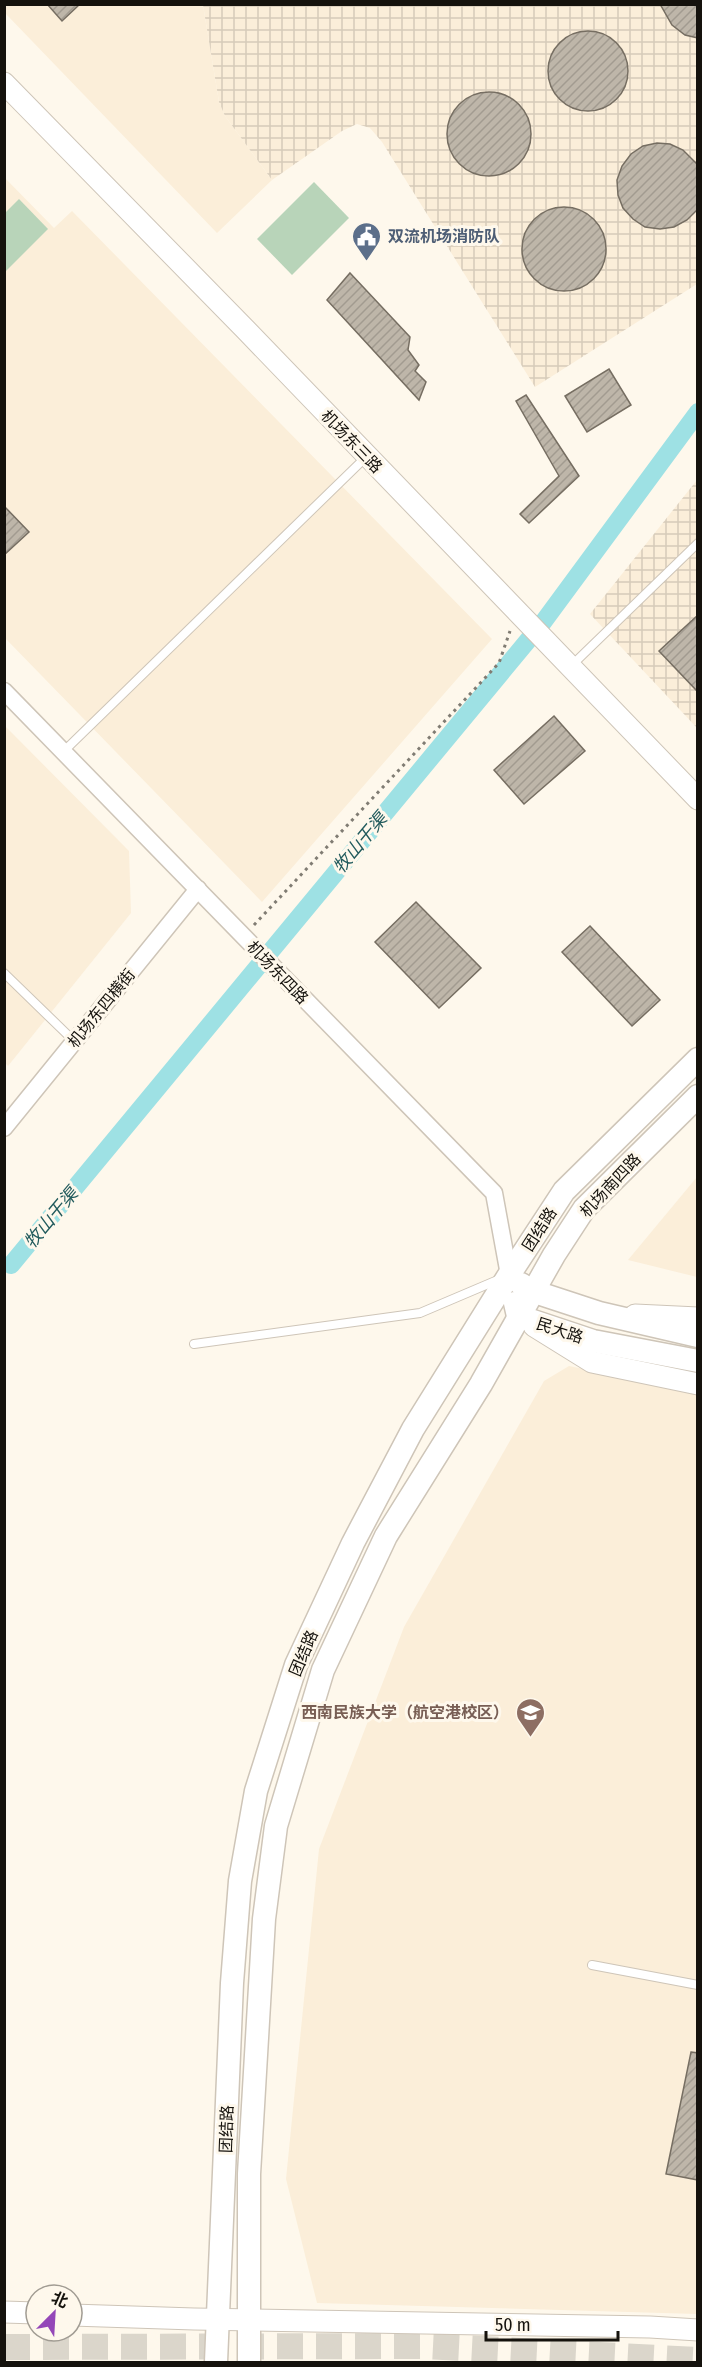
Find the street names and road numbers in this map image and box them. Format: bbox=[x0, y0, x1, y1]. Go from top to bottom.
street label: 机场东三路 bbox=[317, 406, 386, 477]
street label: 机场东四路 bbox=[243, 937, 312, 1008]
street label: 机场东四横街 bbox=[64, 965, 139, 1052]
street label: 机场南四路 bbox=[576, 1150, 645, 1221]
street label: 团结路 bbox=[518, 1204, 560, 1255]
street label: 民大路 bbox=[534, 1314, 586, 1347]
street label: 团结路 bbox=[285, 1627, 322, 1679]
street label: 团结路 bbox=[216, 2105, 237, 2153]

